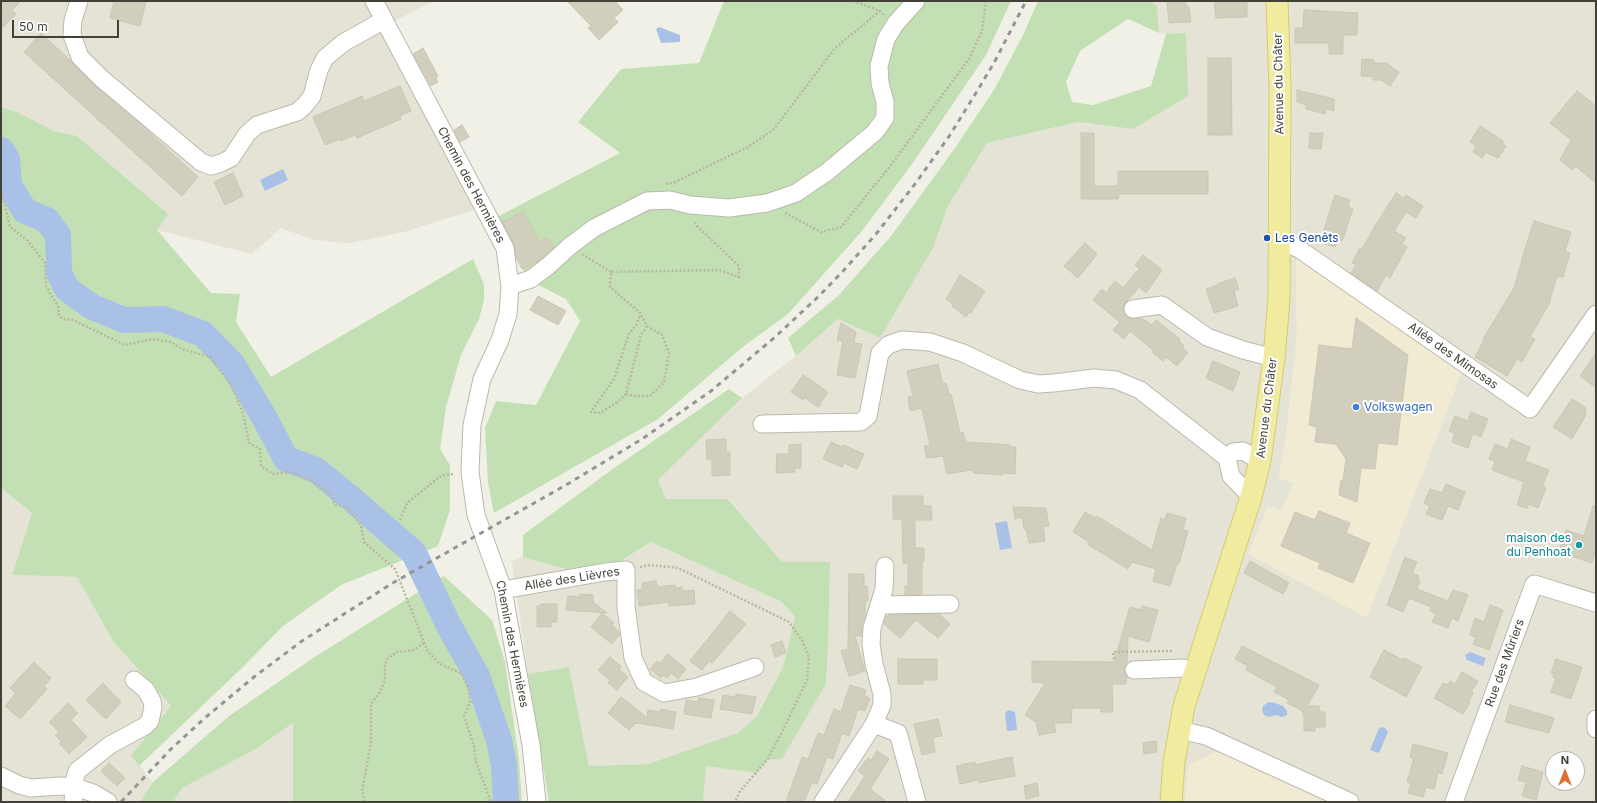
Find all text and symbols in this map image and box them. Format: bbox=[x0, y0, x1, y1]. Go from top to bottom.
scale bar bbox=[14, 12, 121, 38]
text: 50 m bbox=[19, 19, 48, 34]
street label: Avenue du Châter bbox=[1271, 33, 1287, 135]
street label: Chemin des Hermières bbox=[434, 124, 508, 246]
place label: Les Genêts bbox=[1275, 231, 1339, 245]
marker: Les Genêts bbox=[1262, 233, 1272, 243]
street label: Allée des Mimosas bbox=[1405, 320, 1501, 392]
street label: Avenue du Châter bbox=[1254, 357, 1280, 459]
place label: Volkswagen bbox=[1364, 400, 1433, 414]
marker: Volkswagen bbox=[1351, 402, 1361, 412]
place label: maison des du Penhoat bbox=[1506, 531, 1571, 559]
marker: maison des du Penhoat bbox=[1574, 540, 1584, 550]
street label: Allée des Lièvres bbox=[523, 564, 621, 594]
street label: Chemin des Hermières bbox=[493, 579, 531, 709]
street label: Rue des Mûriers bbox=[1482, 617, 1528, 709]
north arrow bbox=[1545, 751, 1585, 791]
text: N bbox=[1561, 753, 1569, 767]

